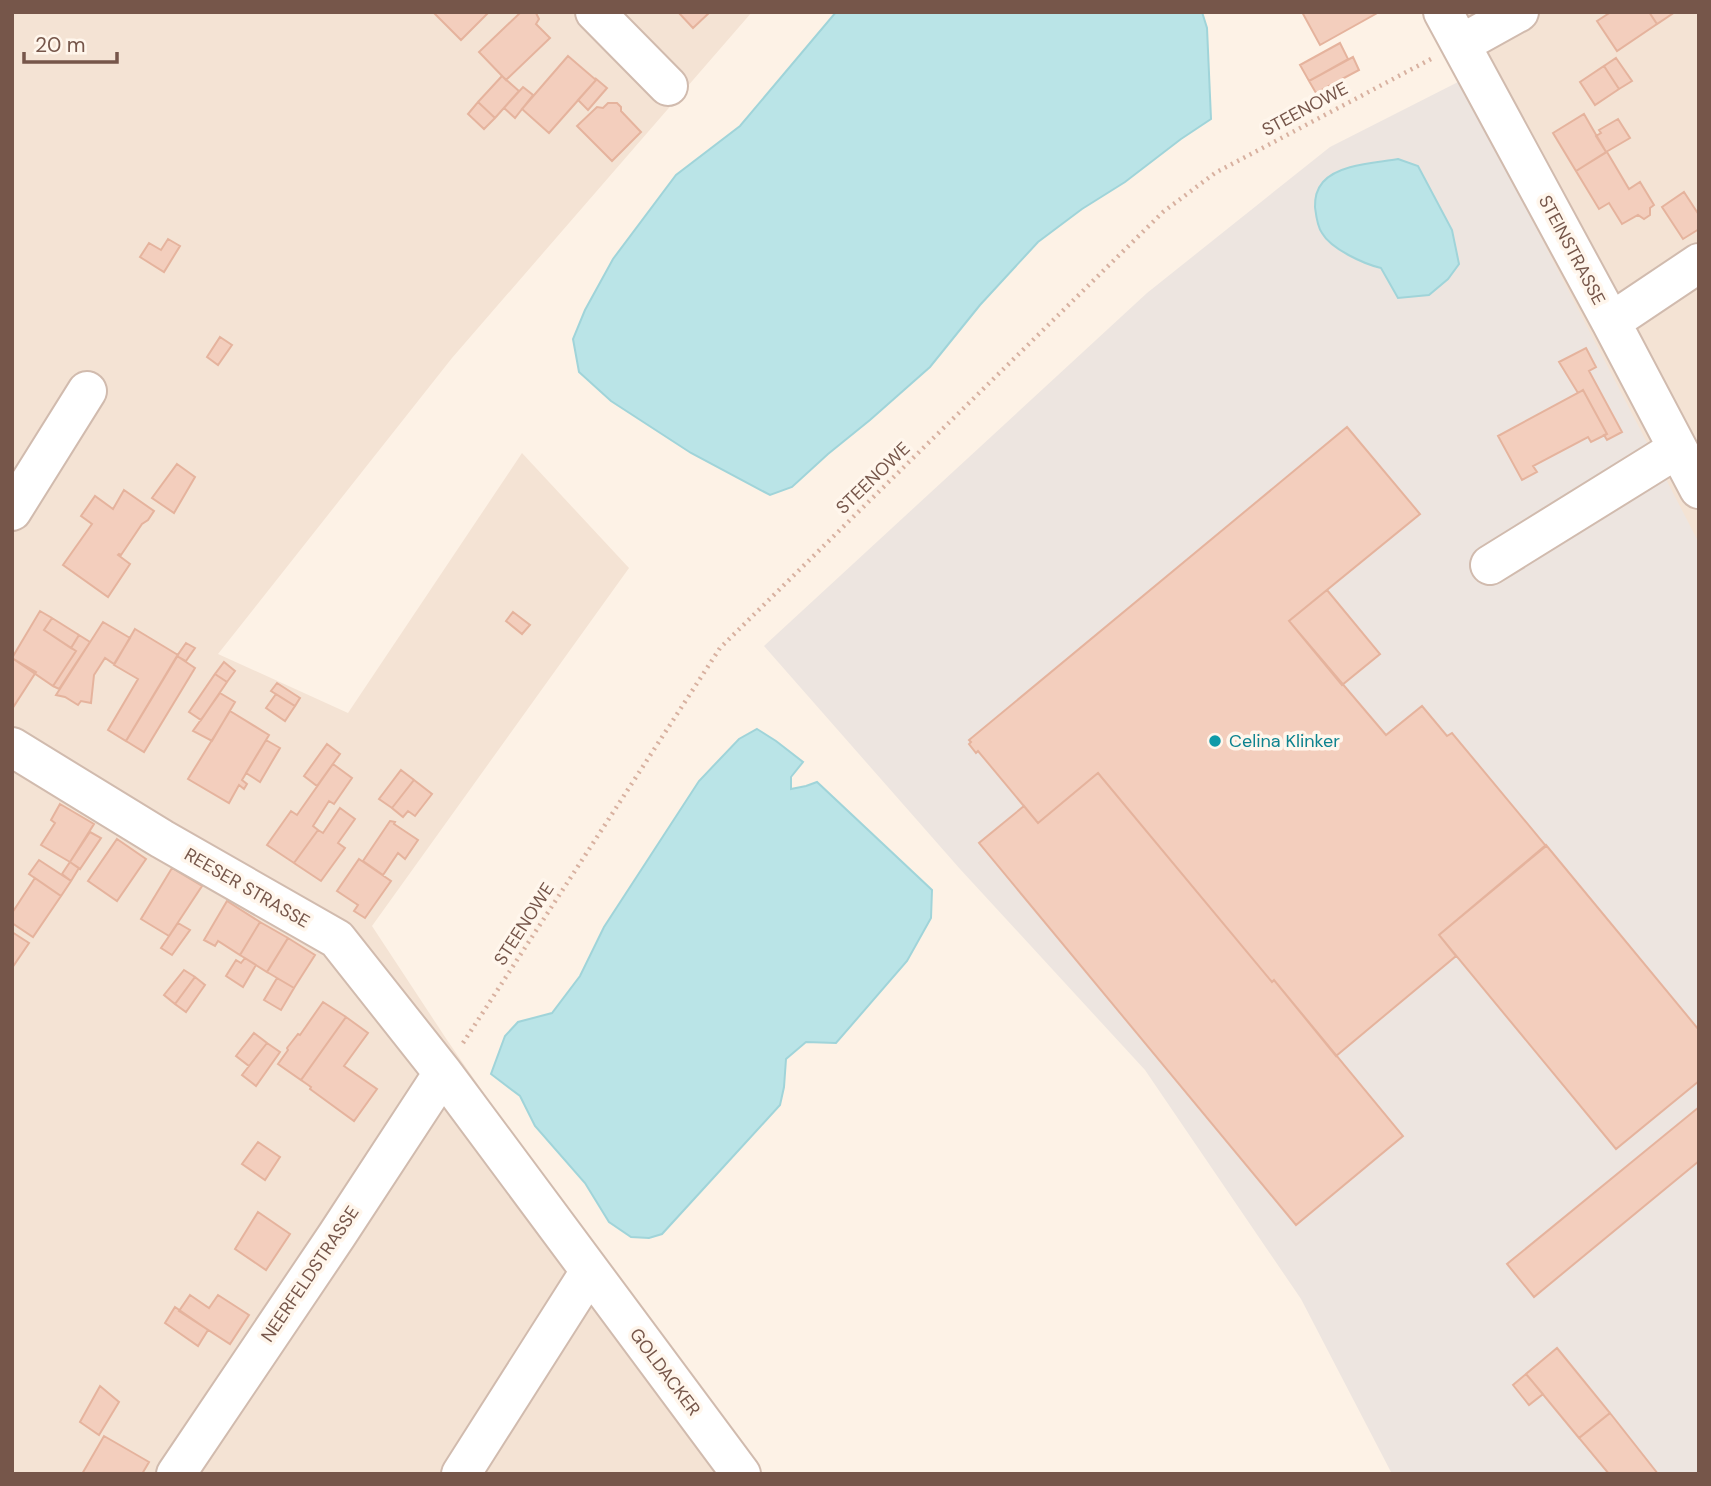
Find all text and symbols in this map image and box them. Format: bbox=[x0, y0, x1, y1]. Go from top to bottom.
scale bar bbox=[24, 21, 117, 65]
text: 20 m bbox=[35, 31, 86, 59]
street label: STEENOWE bbox=[1258, 76, 1352, 142]
street label: STEINSTRASSE bbox=[1533, 191, 1611, 309]
street label: STEENOWE bbox=[831, 437, 915, 519]
place label: Celina Klinker bbox=[1229, 729, 1340, 753]
marker: Celina Klinker bbox=[1207, 733, 1223, 749]
street label: REESER STRASSE bbox=[180, 842, 314, 934]
street label: STEENOWE bbox=[488, 878, 560, 970]
street label: NEERFELDSTRASSE bbox=[256, 1201, 364, 1347]
street label: GOLDACKER bbox=[624, 1323, 706, 1421]

